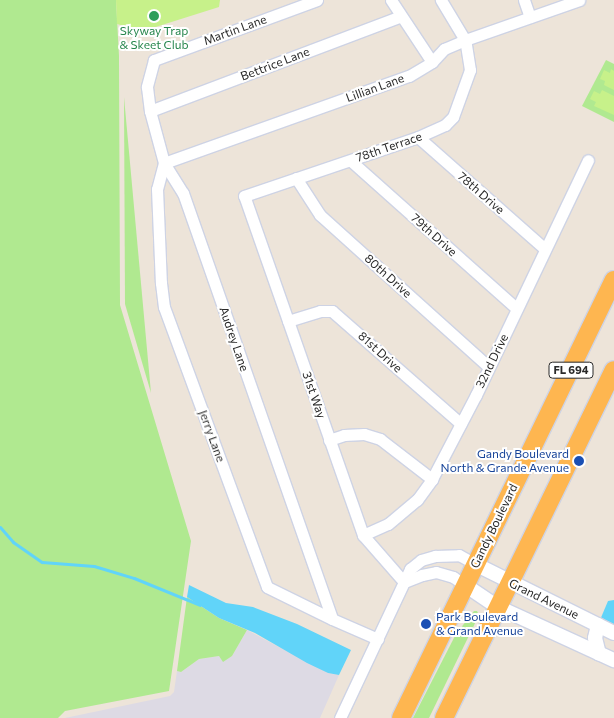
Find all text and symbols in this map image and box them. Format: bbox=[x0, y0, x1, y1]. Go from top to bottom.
marker: Skyway Trap & Skeet Club bbox=[148, 10, 160, 22]
street label: Martin Lane bbox=[202, 12, 268, 48]
place label: Skyway Trap & Skeet Club bbox=[119, 24, 189, 52]
street label: Bettrice Lane bbox=[239, 44, 311, 84]
street label: Lillian Lane bbox=[344, 71, 406, 105]
street label: 78th Terrace bbox=[354, 129, 424, 165]
street label: 78th Drive bbox=[455, 169, 507, 217]
street label: 79th Drive bbox=[408, 211, 460, 259]
street label: 80th Drive bbox=[362, 251, 414, 301]
street label: Audrey Lane bbox=[216, 305, 252, 373]
street label: 81st Drive bbox=[355, 329, 405, 375]
street label: 32nd Drive bbox=[473, 332, 511, 390]
road number: FL 694 bbox=[548, 362, 594, 378]
street label: 31st Way bbox=[299, 370, 329, 420]
street label: Jerry Lane bbox=[196, 408, 228, 464]
place label: Gandy Boulevard North & Grande Avenue bbox=[441, 447, 569, 475]
marker: Gandy Boulevard North & Grande Avenue bbox=[573, 455, 585, 467]
street label: Gandy Boulevard bbox=[467, 481, 521, 571]
street label: Grand Avenue bbox=[507, 576, 581, 622]
place label: Park Boulevard & Grand Avenue bbox=[436, 610, 523, 638]
marker: Park Boulevard & Grand Avenue bbox=[420, 618, 432, 630]

